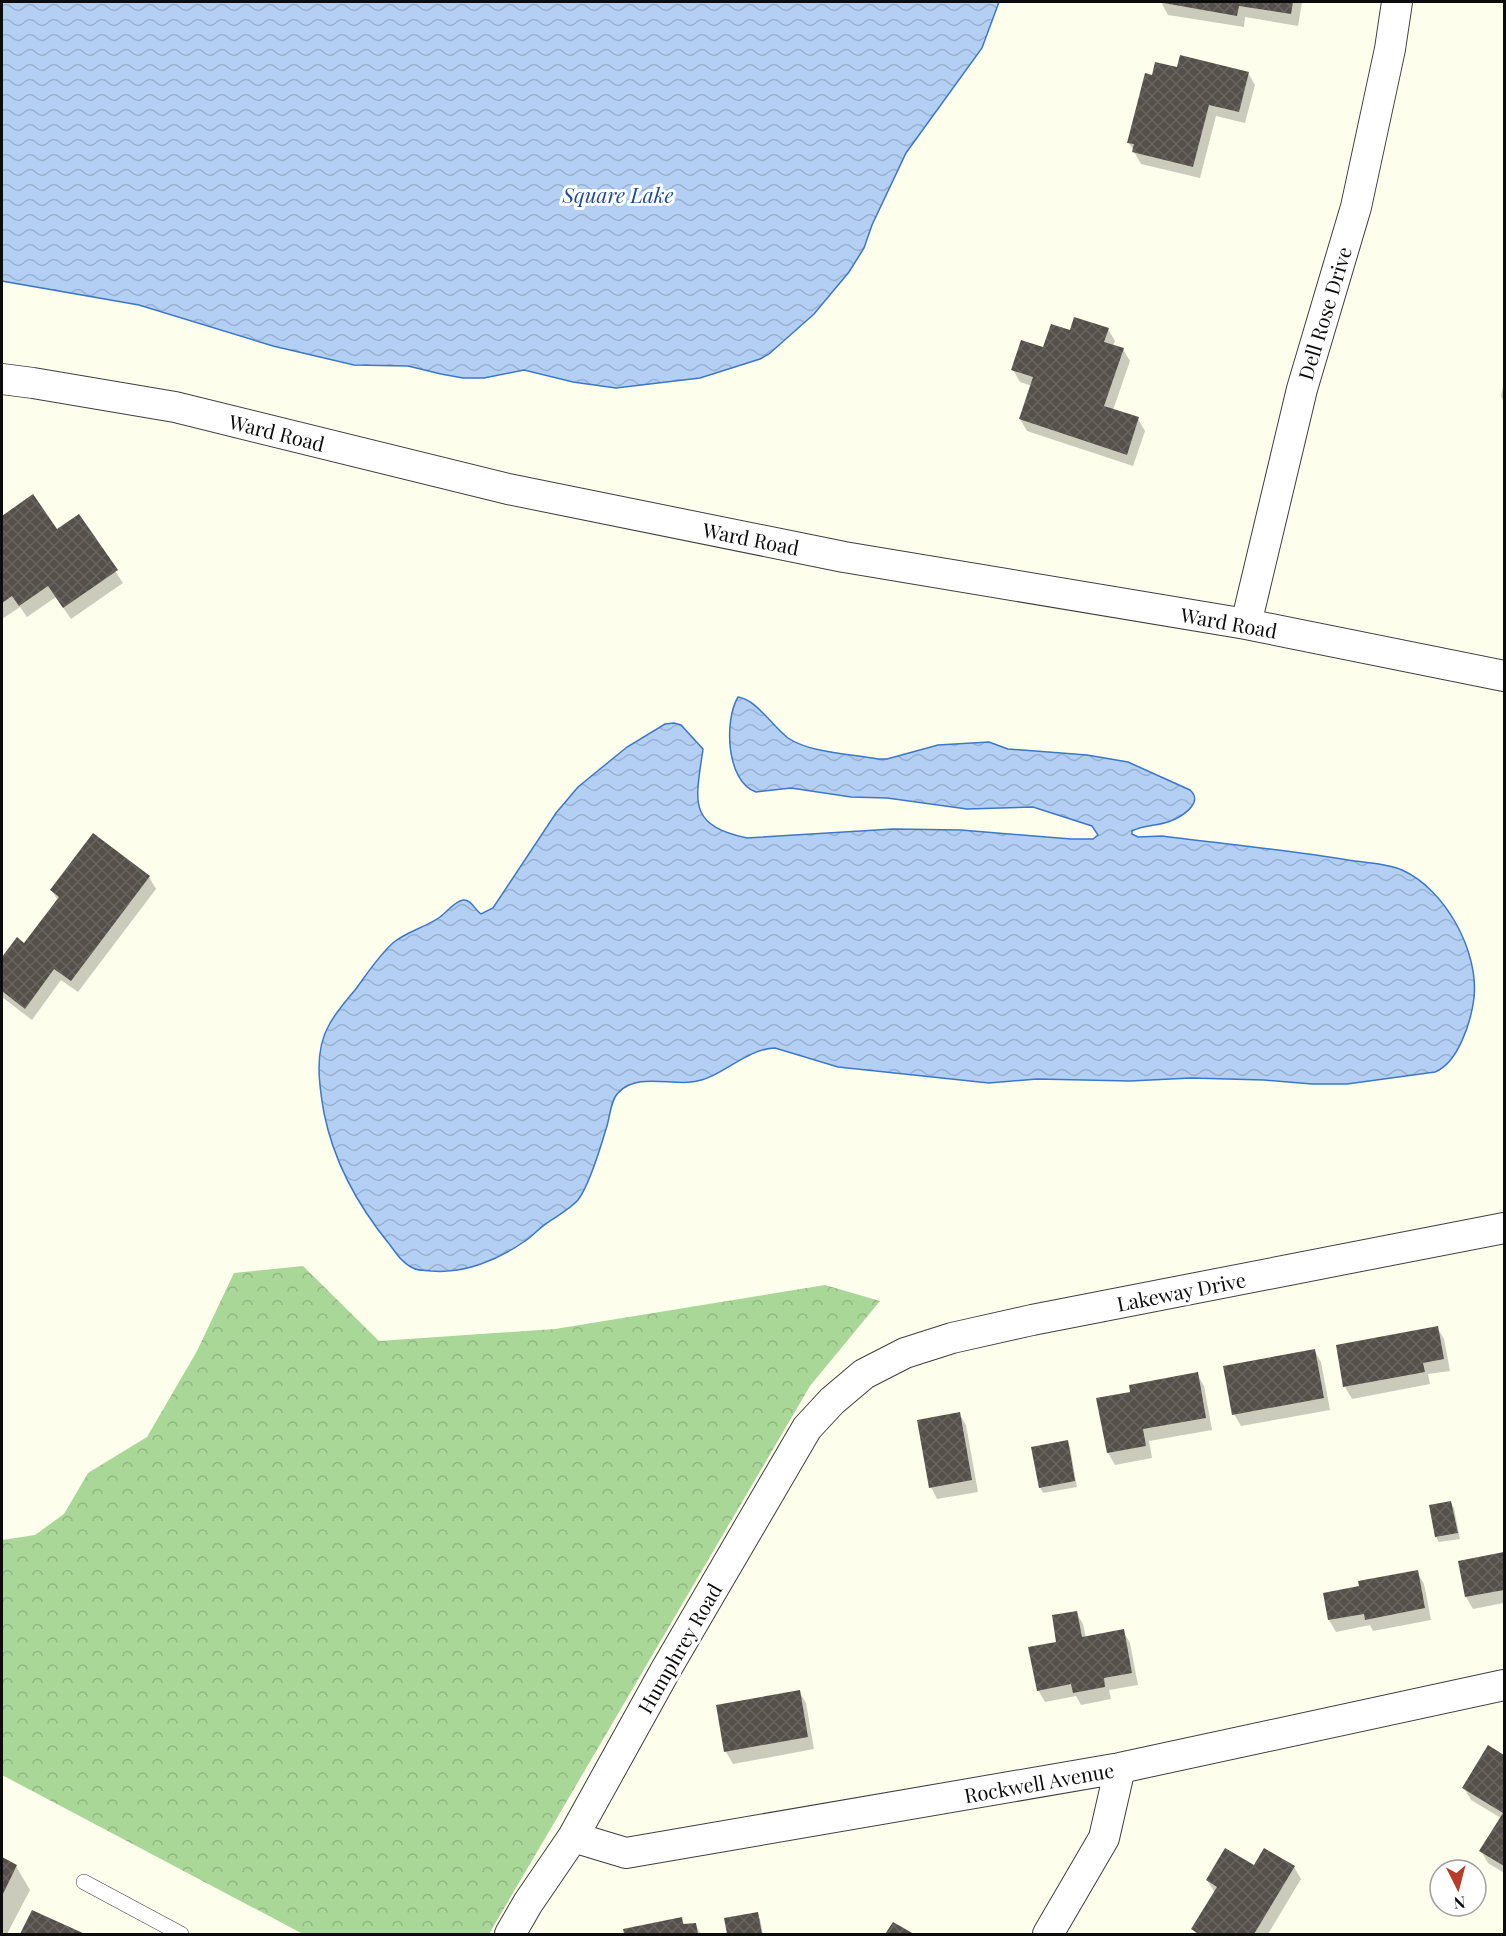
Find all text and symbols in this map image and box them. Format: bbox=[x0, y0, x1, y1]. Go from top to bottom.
water label: Square Lake bbox=[561, 180, 674, 208]
street label: Dell Rose Drive bbox=[1291, 243, 1357, 383]
street label: Ward Road bbox=[225, 407, 328, 457]
street label: Ward Road bbox=[700, 515, 802, 561]
street label: Ward Road bbox=[1178, 600, 1280, 644]
street label: Lakeway Drive bbox=[1114, 1265, 1248, 1317]
street label: Humphrey Road bbox=[631, 1578, 727, 1718]
street label: Rockwell Avenue bbox=[962, 1756, 1116, 1808]
north arrow bbox=[1428, 1858, 1488, 1918]
text: N bbox=[1452, 1892, 1466, 1915]

